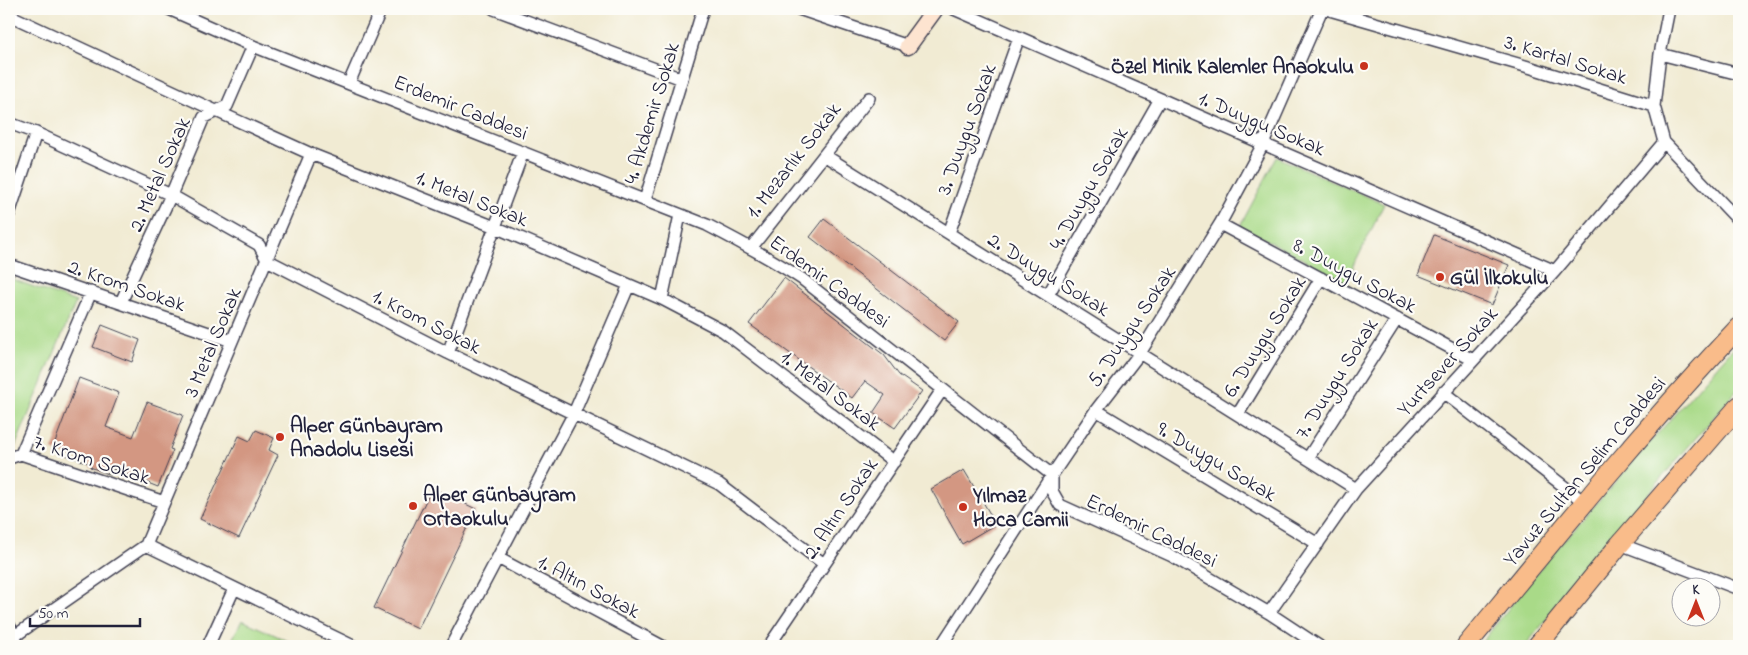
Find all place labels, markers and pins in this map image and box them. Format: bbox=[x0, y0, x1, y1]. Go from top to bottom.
place label: Özel Minik Kalemler Anaokulu bbox=[1111, 53, 1354, 83]
marker: Özel Minik Kalemler Anaokulu bbox=[1358, 60, 1370, 72]
place label: Gül İlkokulu bbox=[1450, 264, 1549, 294]
marker: Gül İlkokulu bbox=[1434, 271, 1446, 283]
place label: Alper Günbayram Anadolu Lisesi bbox=[290, 412, 443, 466]
marker: Alper Günbayram Anadolu Lisesi bbox=[274, 431, 286, 443]
place label: Alper Günbayram Ortaokulu bbox=[423, 481, 576, 535]
place label: Yılmaz Hoca Camii bbox=[972, 482, 1069, 536]
marker: Alper Günbayram Ortaokulu bbox=[407, 500, 419, 512]
marker: Yılmaz Hoca Camii bbox=[957, 501, 969, 513]

